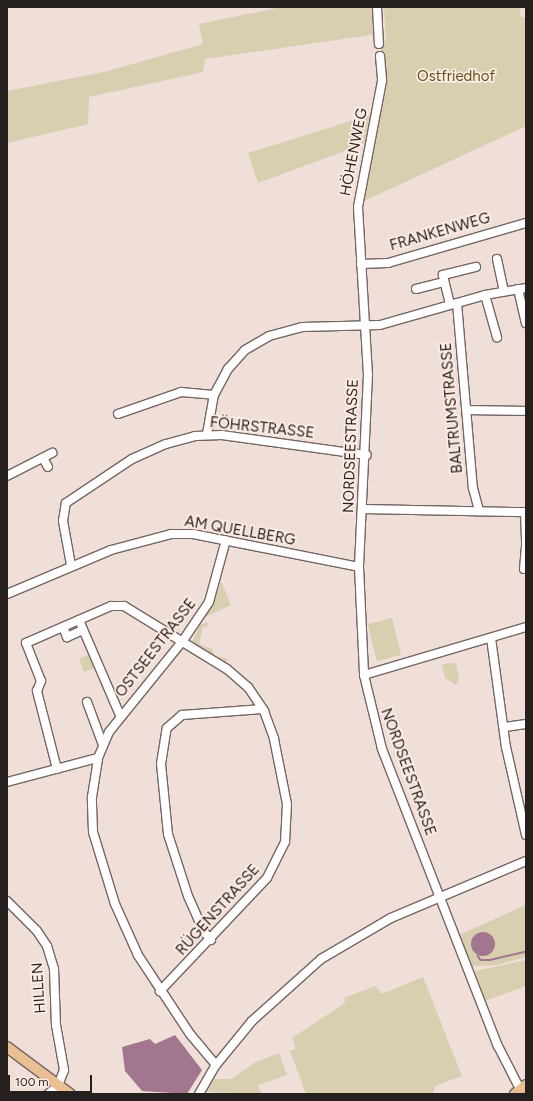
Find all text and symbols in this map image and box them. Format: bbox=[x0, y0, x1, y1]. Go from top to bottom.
park label: Ostfriedhof bbox=[417, 68, 495, 86]
street label: HÖHENWEG bbox=[337, 106, 371, 198]
street label: FRANKENWEG bbox=[388, 209, 492, 255]
street label: BALTRUMSTRASSE bbox=[437, 342, 467, 474]
street label: NORDSEESTRASSE bbox=[340, 379, 362, 513]
street label: FÖHRSTRASSE bbox=[209, 414, 315, 442]
street label: AM QUELLBERG bbox=[183, 512, 297, 550]
street label: OSTSEESTRASSE bbox=[112, 595, 200, 701]
street label: NORDSEESTRASSE bbox=[377, 706, 439, 838]
street label: RÜGENSTRASSE bbox=[172, 861, 264, 959]
street label: HILLEN bbox=[28, 962, 50, 1014]
scale bar bbox=[10, 1067, 94, 1093]
text: 100 m bbox=[15, 1075, 49, 1089]

